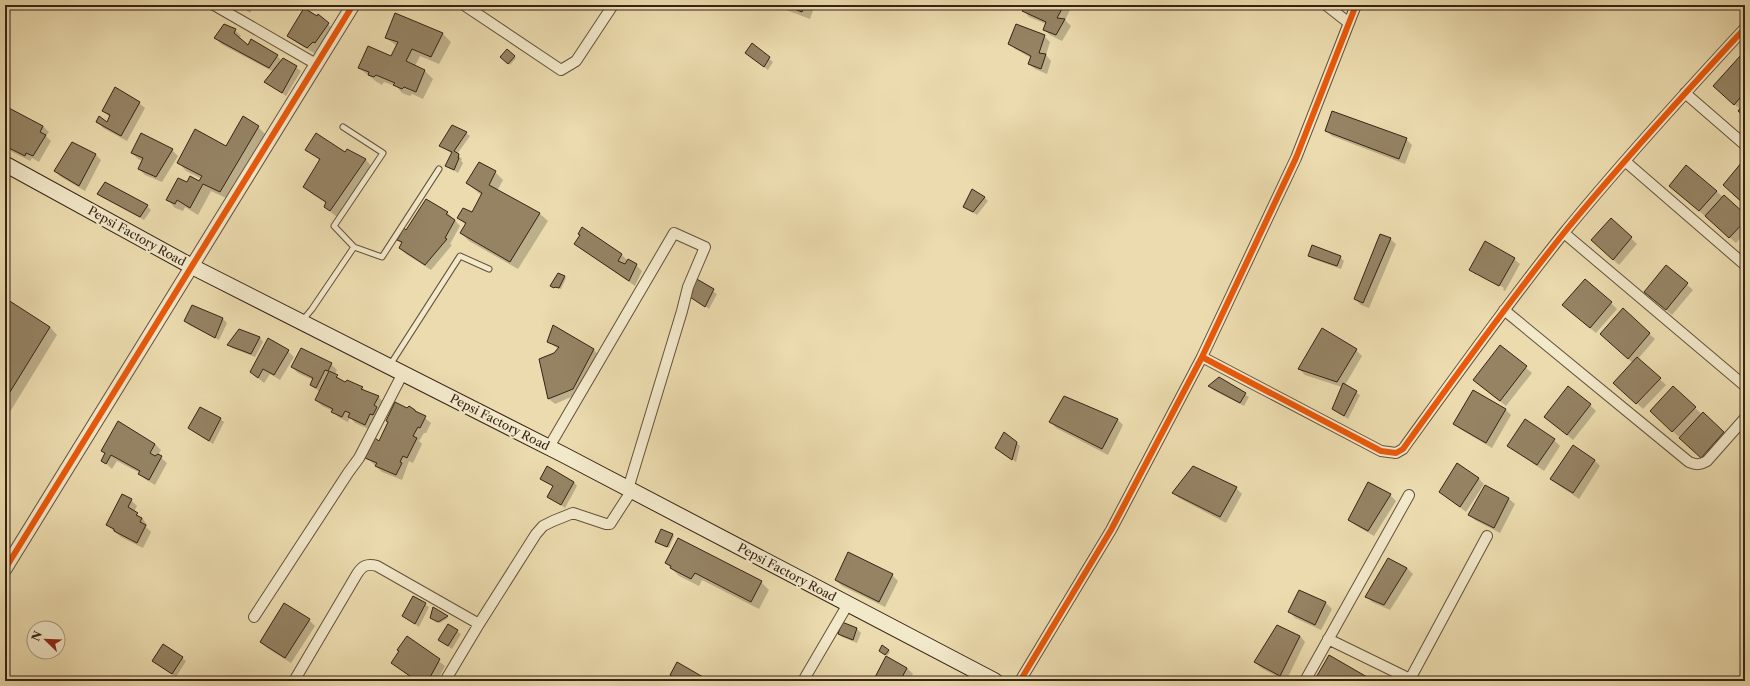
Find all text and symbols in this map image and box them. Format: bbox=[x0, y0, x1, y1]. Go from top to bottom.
street label: Pepsi Factory Road bbox=[85, 203, 189, 269]
street label: Pepsi Factory Road bbox=[448, 390, 553, 454]
street label: Pepsi Factory Road bbox=[735, 540, 840, 605]
north arrow bbox=[26, 620, 66, 660]
text: N bbox=[28, 629, 45, 643]

